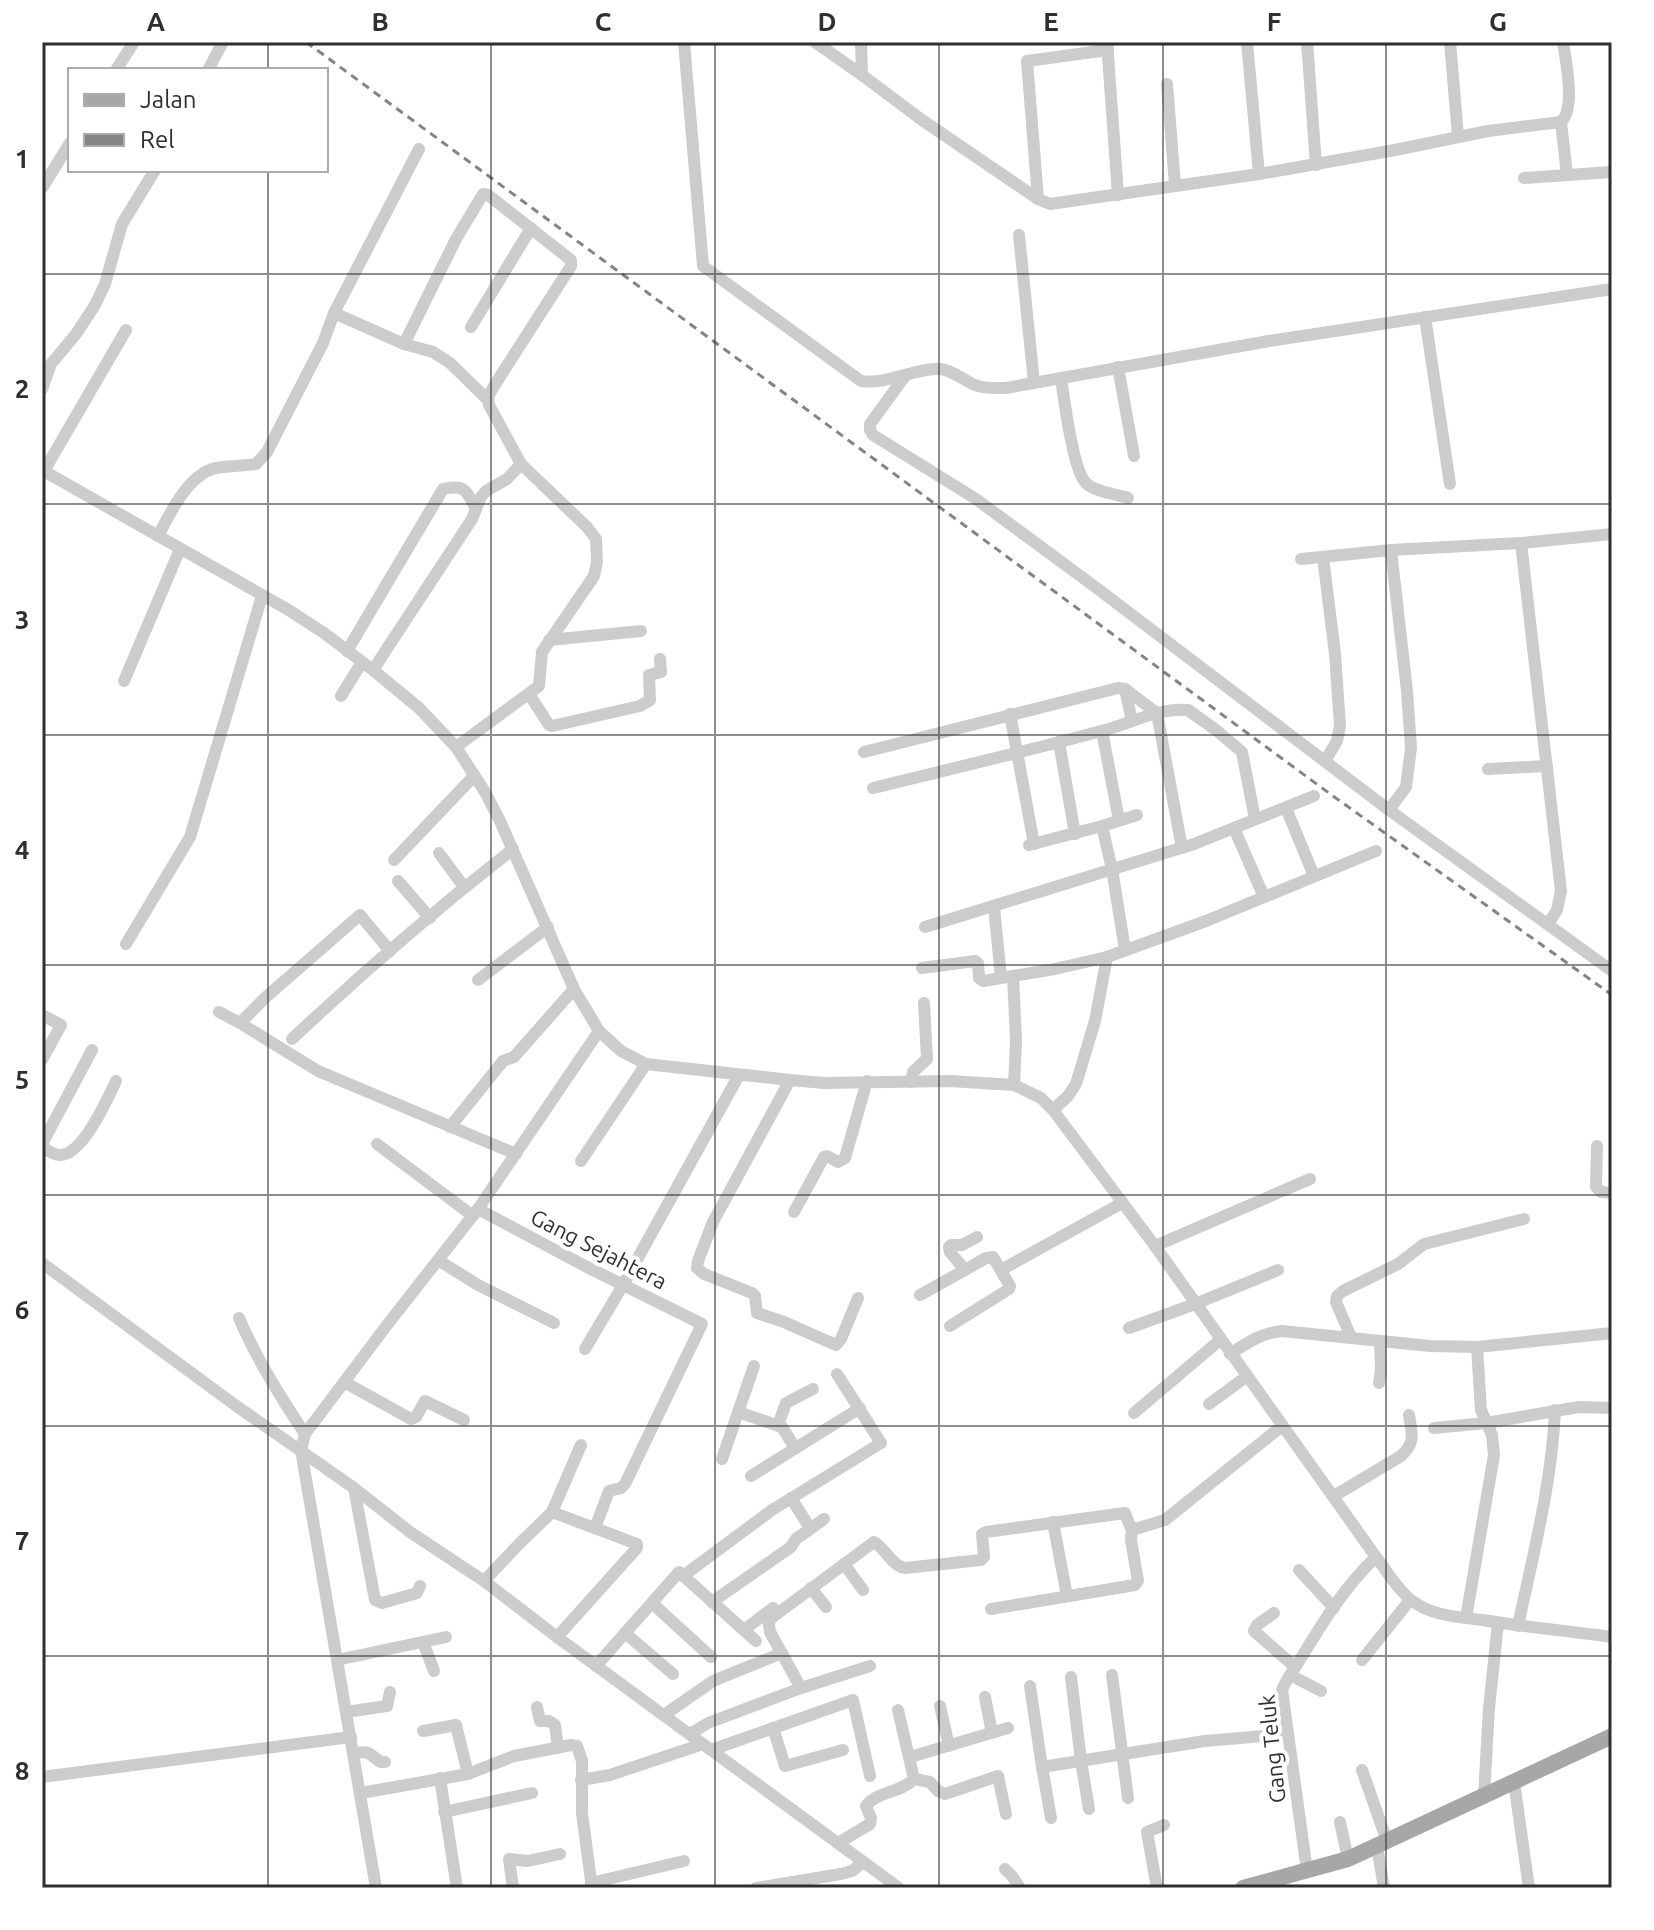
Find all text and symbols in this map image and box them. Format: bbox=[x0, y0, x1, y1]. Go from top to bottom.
text: A bbox=[147, 7, 166, 36]
text: B bbox=[371, 7, 389, 36]
text: C bbox=[595, 7, 612, 36]
text: D bbox=[818, 7, 836, 36]
text: E bbox=[1043, 7, 1059, 36]
text: F bbox=[1267, 7, 1281, 36]
text: G bbox=[1489, 7, 1507, 36]
legend bbox=[68, 68, 328, 172]
text: Jalan bbox=[140, 86, 197, 113]
text: Rel bbox=[140, 126, 174, 153]
text: 1 bbox=[15, 144, 29, 173]
text: 2 bbox=[15, 374, 29, 403]
text: 3 bbox=[15, 605, 29, 634]
text: 4 bbox=[15, 835, 29, 864]
text: 5 bbox=[15, 1065, 29, 1094]
street label: Gang Sejahtera bbox=[527, 1204, 671, 1294]
text: 6 bbox=[15, 1295, 29, 1324]
text: 7 bbox=[15, 1526, 29, 1555]
street label: Gang Teluk bbox=[1253, 1694, 1290, 1805]
text: 8 bbox=[15, 1756, 29, 1785]

